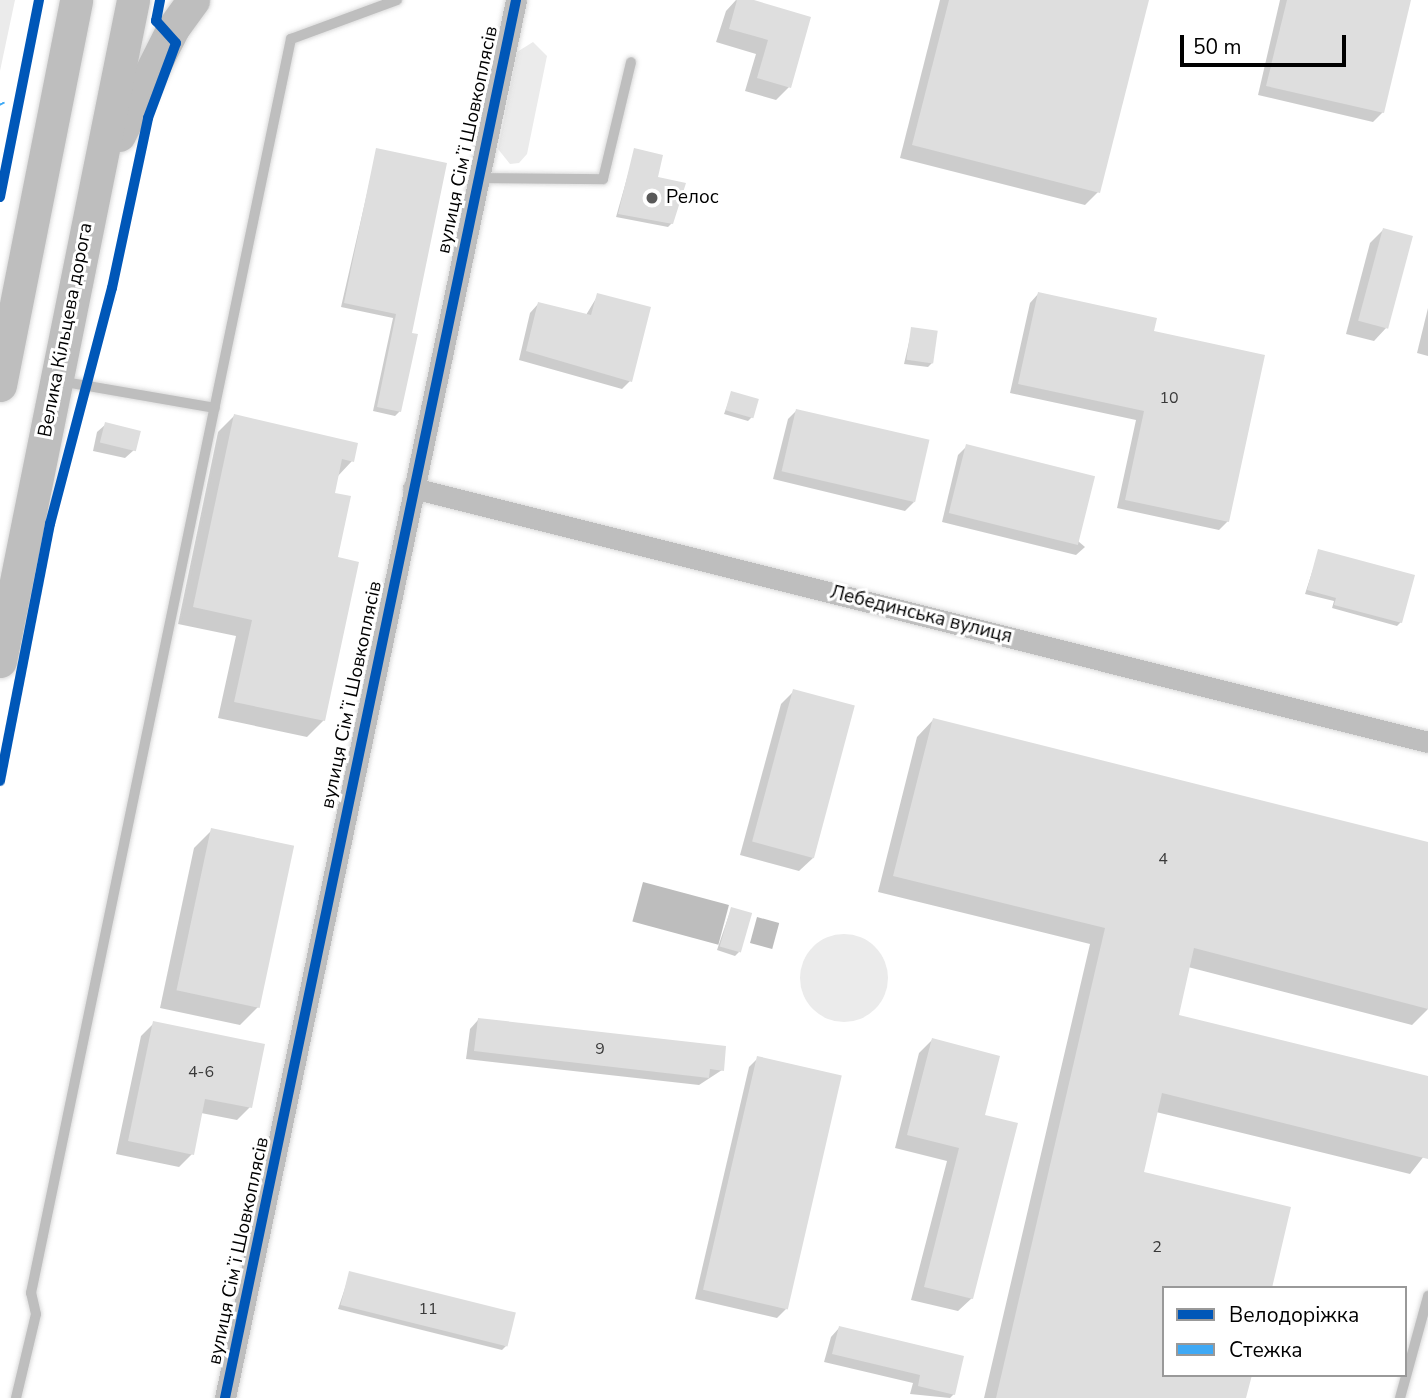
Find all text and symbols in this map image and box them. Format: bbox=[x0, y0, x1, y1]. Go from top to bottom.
scale bar bbox=[1183, 21, 1349, 65]
street label: вулиця Сімʼї Шовкоплясів bbox=[433, 24, 503, 256]
text: 50 m bbox=[1193, 33, 1242, 61]
place label: Релос bbox=[666, 187, 719, 209]
marker: Релос bbox=[644, 190, 660, 206]
street label: Велика Кільцева дорога bbox=[34, 221, 98, 439]
house number: 10 bbox=[1159, 388, 1179, 408]
street label: вулиця Сімʼї Шовкоплясів bbox=[317, 579, 387, 811]
street label: Лебединська вулиця bbox=[828, 581, 1014, 649]
house number: 4 bbox=[1158, 849, 1168, 869]
house number: 9 bbox=[595, 1039, 605, 1059]
house number: 4-6 bbox=[188, 1062, 214, 1082]
street label: вулиця Сімʼї Шовкоплясів bbox=[204, 1135, 274, 1367]
house number: 2 bbox=[1152, 1237, 1162, 1257]
legend bbox=[1162, 1286, 1407, 1377]
house number: 11 bbox=[418, 1299, 438, 1319]
text: Велодоріжка bbox=[1229, 1301, 1359, 1329]
text: Стежка bbox=[1229, 1336, 1303, 1364]

